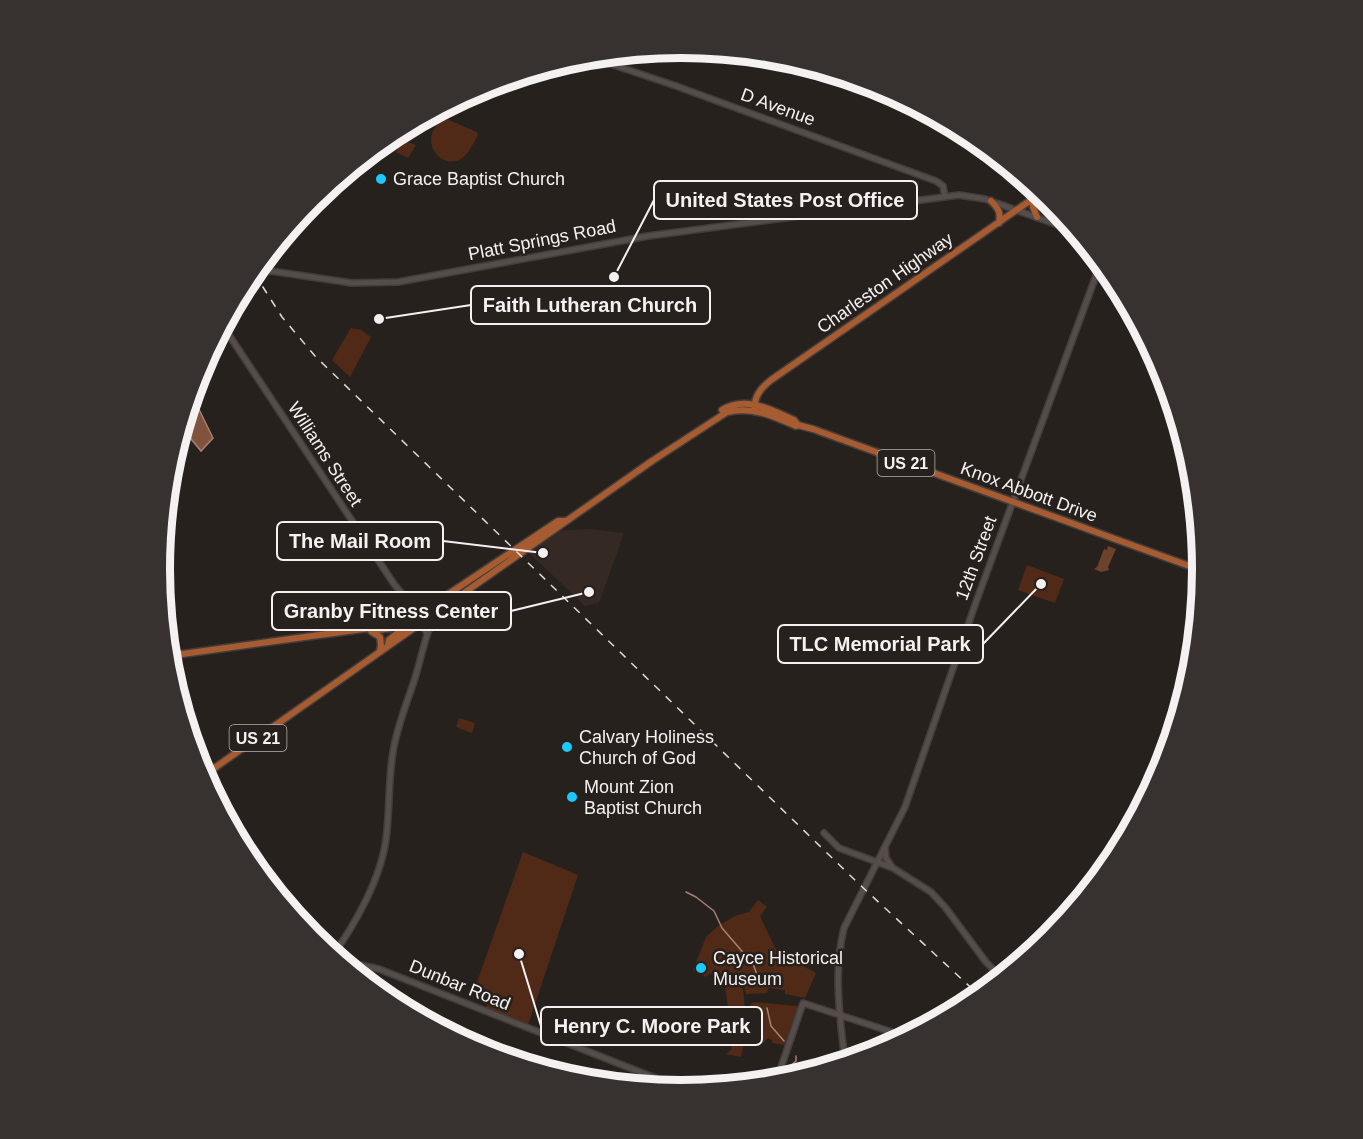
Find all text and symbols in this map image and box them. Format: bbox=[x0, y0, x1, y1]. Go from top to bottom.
street label: D Avenue bbox=[738, 84, 818, 130]
place label: Grace Baptist Church bbox=[393, 169, 565, 189]
marker: Grace Baptist Church bbox=[374, 172, 388, 186]
callout: United States Post Office bbox=[654, 181, 917, 219]
text: United States Post Office bbox=[666, 189, 904, 211]
street label: Platt Springs Road bbox=[466, 216, 618, 264]
street label: Charleston Highway bbox=[813, 229, 957, 337]
callout: Faith Lutheran Church bbox=[471, 286, 710, 324]
text: Faith Lutheran Church bbox=[483, 294, 697, 316]
street label: Williams Street bbox=[284, 398, 366, 510]
road number: US 21 bbox=[878, 450, 934, 476]
street label: Knox Abbott Drive bbox=[958, 458, 1100, 526]
street label: 12th Street bbox=[952, 513, 1000, 603]
callout: The Mail Room bbox=[277, 522, 443, 560]
text: The Mail Room bbox=[289, 530, 431, 552]
callout: Granby Fitness Center bbox=[272, 592, 511, 630]
text: Granby Fitness Center bbox=[284, 600, 498, 622]
callout: TLC Memorial Park bbox=[778, 625, 983, 663]
text: TLC Memorial Park bbox=[789, 633, 971, 655]
road number: US 21 bbox=[230, 725, 286, 751]
place label: Calvary Holiness Church of God bbox=[579, 727, 714, 768]
marker: Calvary Holiness Church of God bbox=[560, 740, 574, 754]
place label: Mount Zion Baptist Church bbox=[584, 777, 702, 818]
marker: Mount Zion Baptist Church bbox=[565, 790, 579, 804]
place label: Cayce Historical Museum bbox=[713, 948, 843, 989]
street label: Dunbar Road bbox=[407, 956, 513, 1014]
marker: Cayce Historical Museum bbox=[694, 961, 708, 975]
callout: Henry C. Moore Park bbox=[541, 1007, 762, 1045]
text: Henry C. Moore Park bbox=[554, 1015, 751, 1037]

